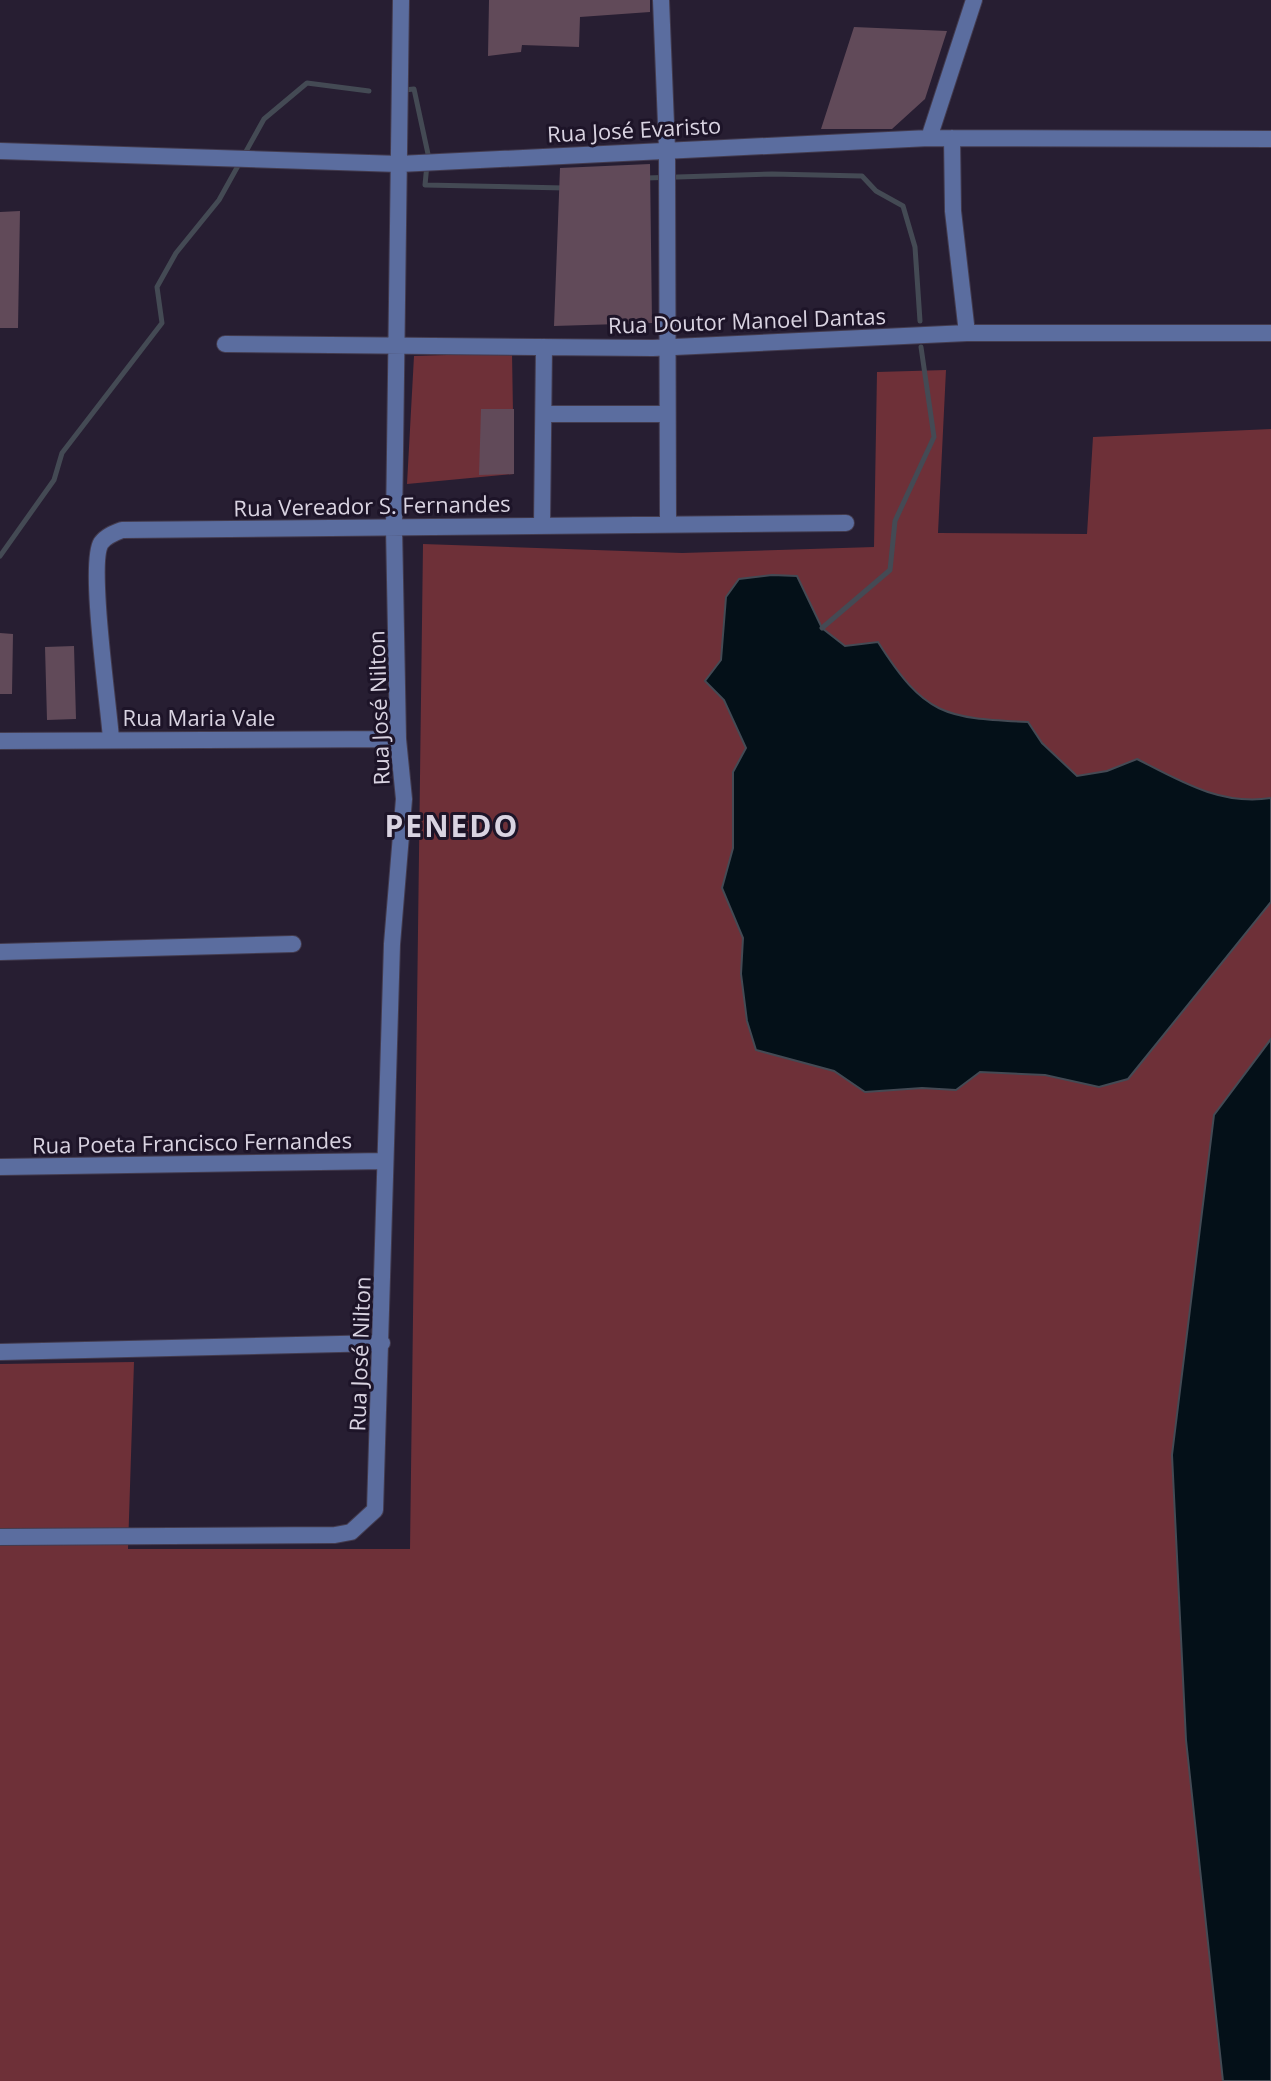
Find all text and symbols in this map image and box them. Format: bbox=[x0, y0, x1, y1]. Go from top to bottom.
street label: Rua José Evaristo bbox=[546, 109, 722, 149]
street label: Rua Doutor Manoel Dantas bbox=[608, 300, 886, 340]
street label: Rua Vereador S. Fernandes bbox=[233, 488, 511, 522]
street label: Rua José Nilton bbox=[360, 630, 396, 786]
street label: Rua Maria Vale bbox=[123, 702, 275, 732]
district label: PENEDO bbox=[385, 805, 519, 846]
street label: Rua Poeta Francisco Fernandes bbox=[32, 1124, 352, 1160]
street label: Rua José Nilton bbox=[341, 1276, 377, 1432]

